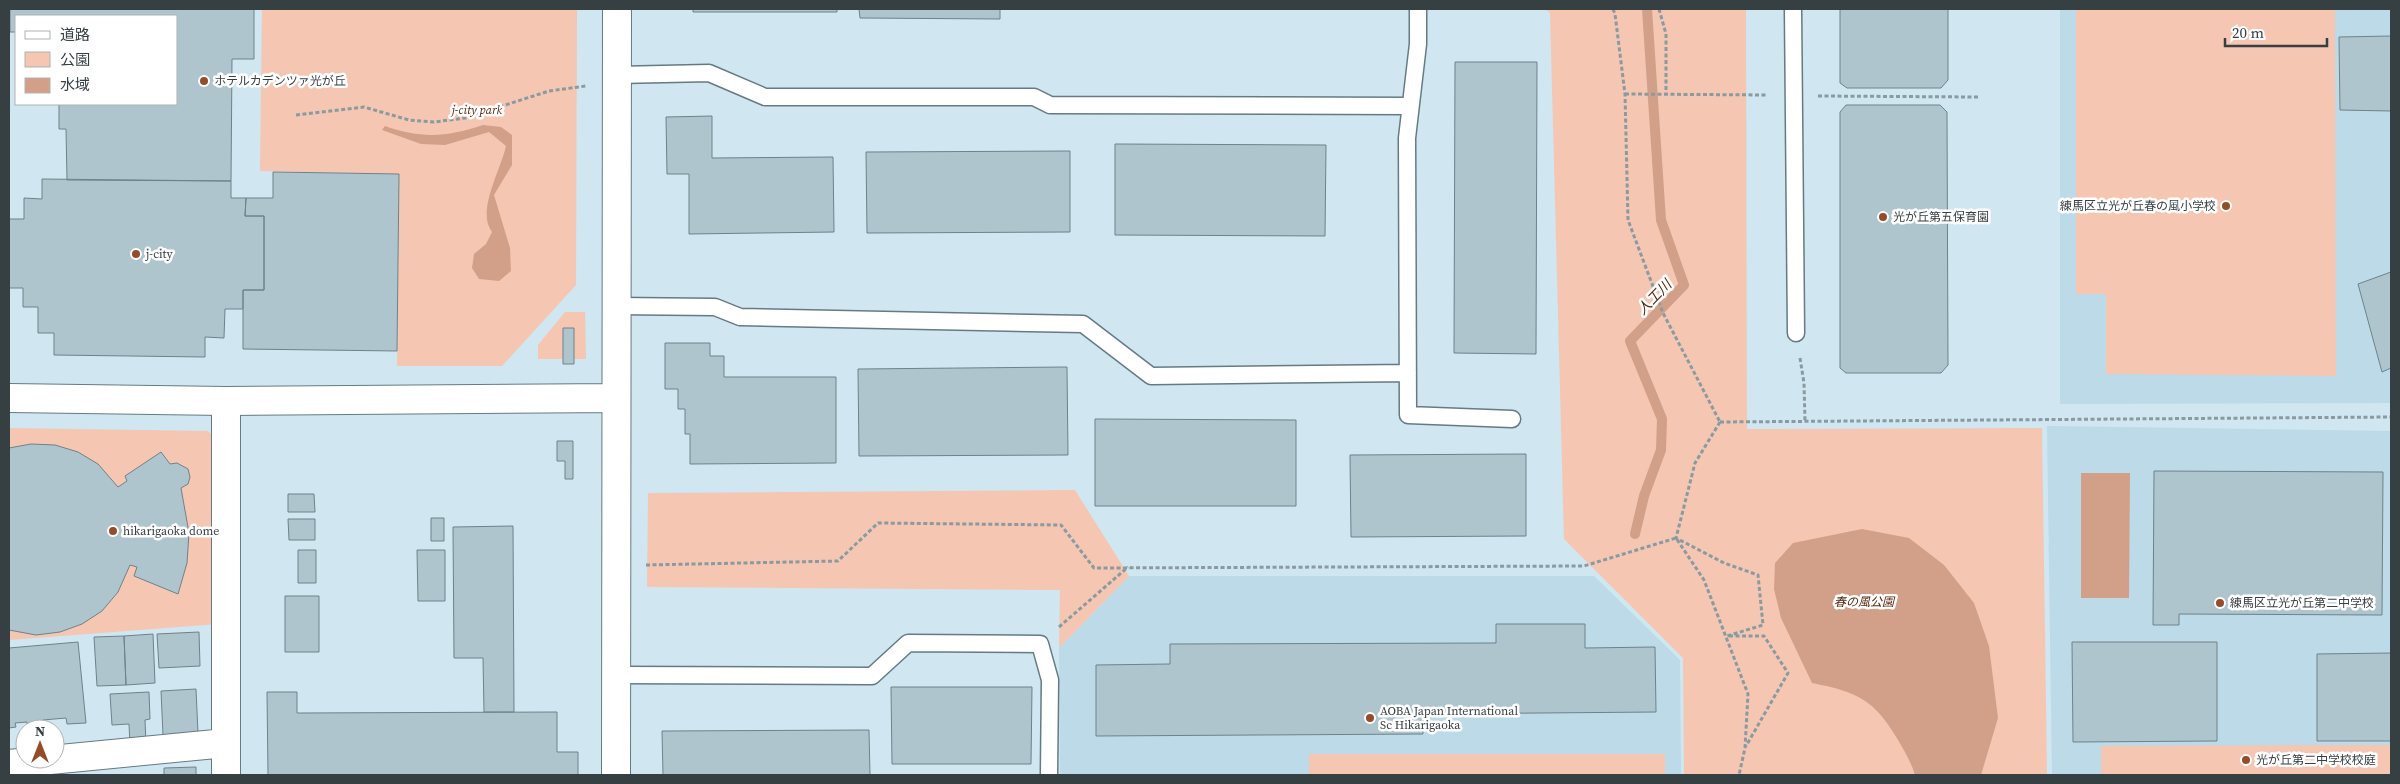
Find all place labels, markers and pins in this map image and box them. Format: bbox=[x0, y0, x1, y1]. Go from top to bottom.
place label: ホテルカデンツァ光が丘 bbox=[214, 73, 346, 89]
marker: ホテルカデンツァ光が丘 bbox=[198, 75, 210, 87]
place label: 練馬区立光が丘春の風小学校 bbox=[2060, 198, 2216, 214]
marker: 練馬区立光が丘春の風小学校 bbox=[2220, 200, 2232, 212]
place label: 光が丘第五保育園 bbox=[1893, 209, 1989, 225]
marker: 光が丘第五保育園 bbox=[1877, 211, 1889, 223]
place label: j-city bbox=[145, 246, 174, 262]
marker: j-city bbox=[130, 248, 142, 260]
place label: hikarigaoka dome bbox=[123, 523, 219, 539]
marker: hikarigaoka dome bbox=[107, 525, 119, 537]
place label: 練馬区立光が丘第二中学校 bbox=[2230, 595, 2374, 611]
marker: 練馬区立光が丘第二中学校 bbox=[2214, 597, 2226, 609]
place label: AOBA Japan International Sc Hikarigaoka bbox=[1380, 703, 1518, 733]
marker: AOBA Japan International Sc Hikarigaoka bbox=[1364, 712, 1376, 724]
place label: 光が丘第二中学校校庭 bbox=[2256, 752, 2376, 768]
marker: 光が丘第二中学校校庭 bbox=[2240, 754, 2252, 766]

